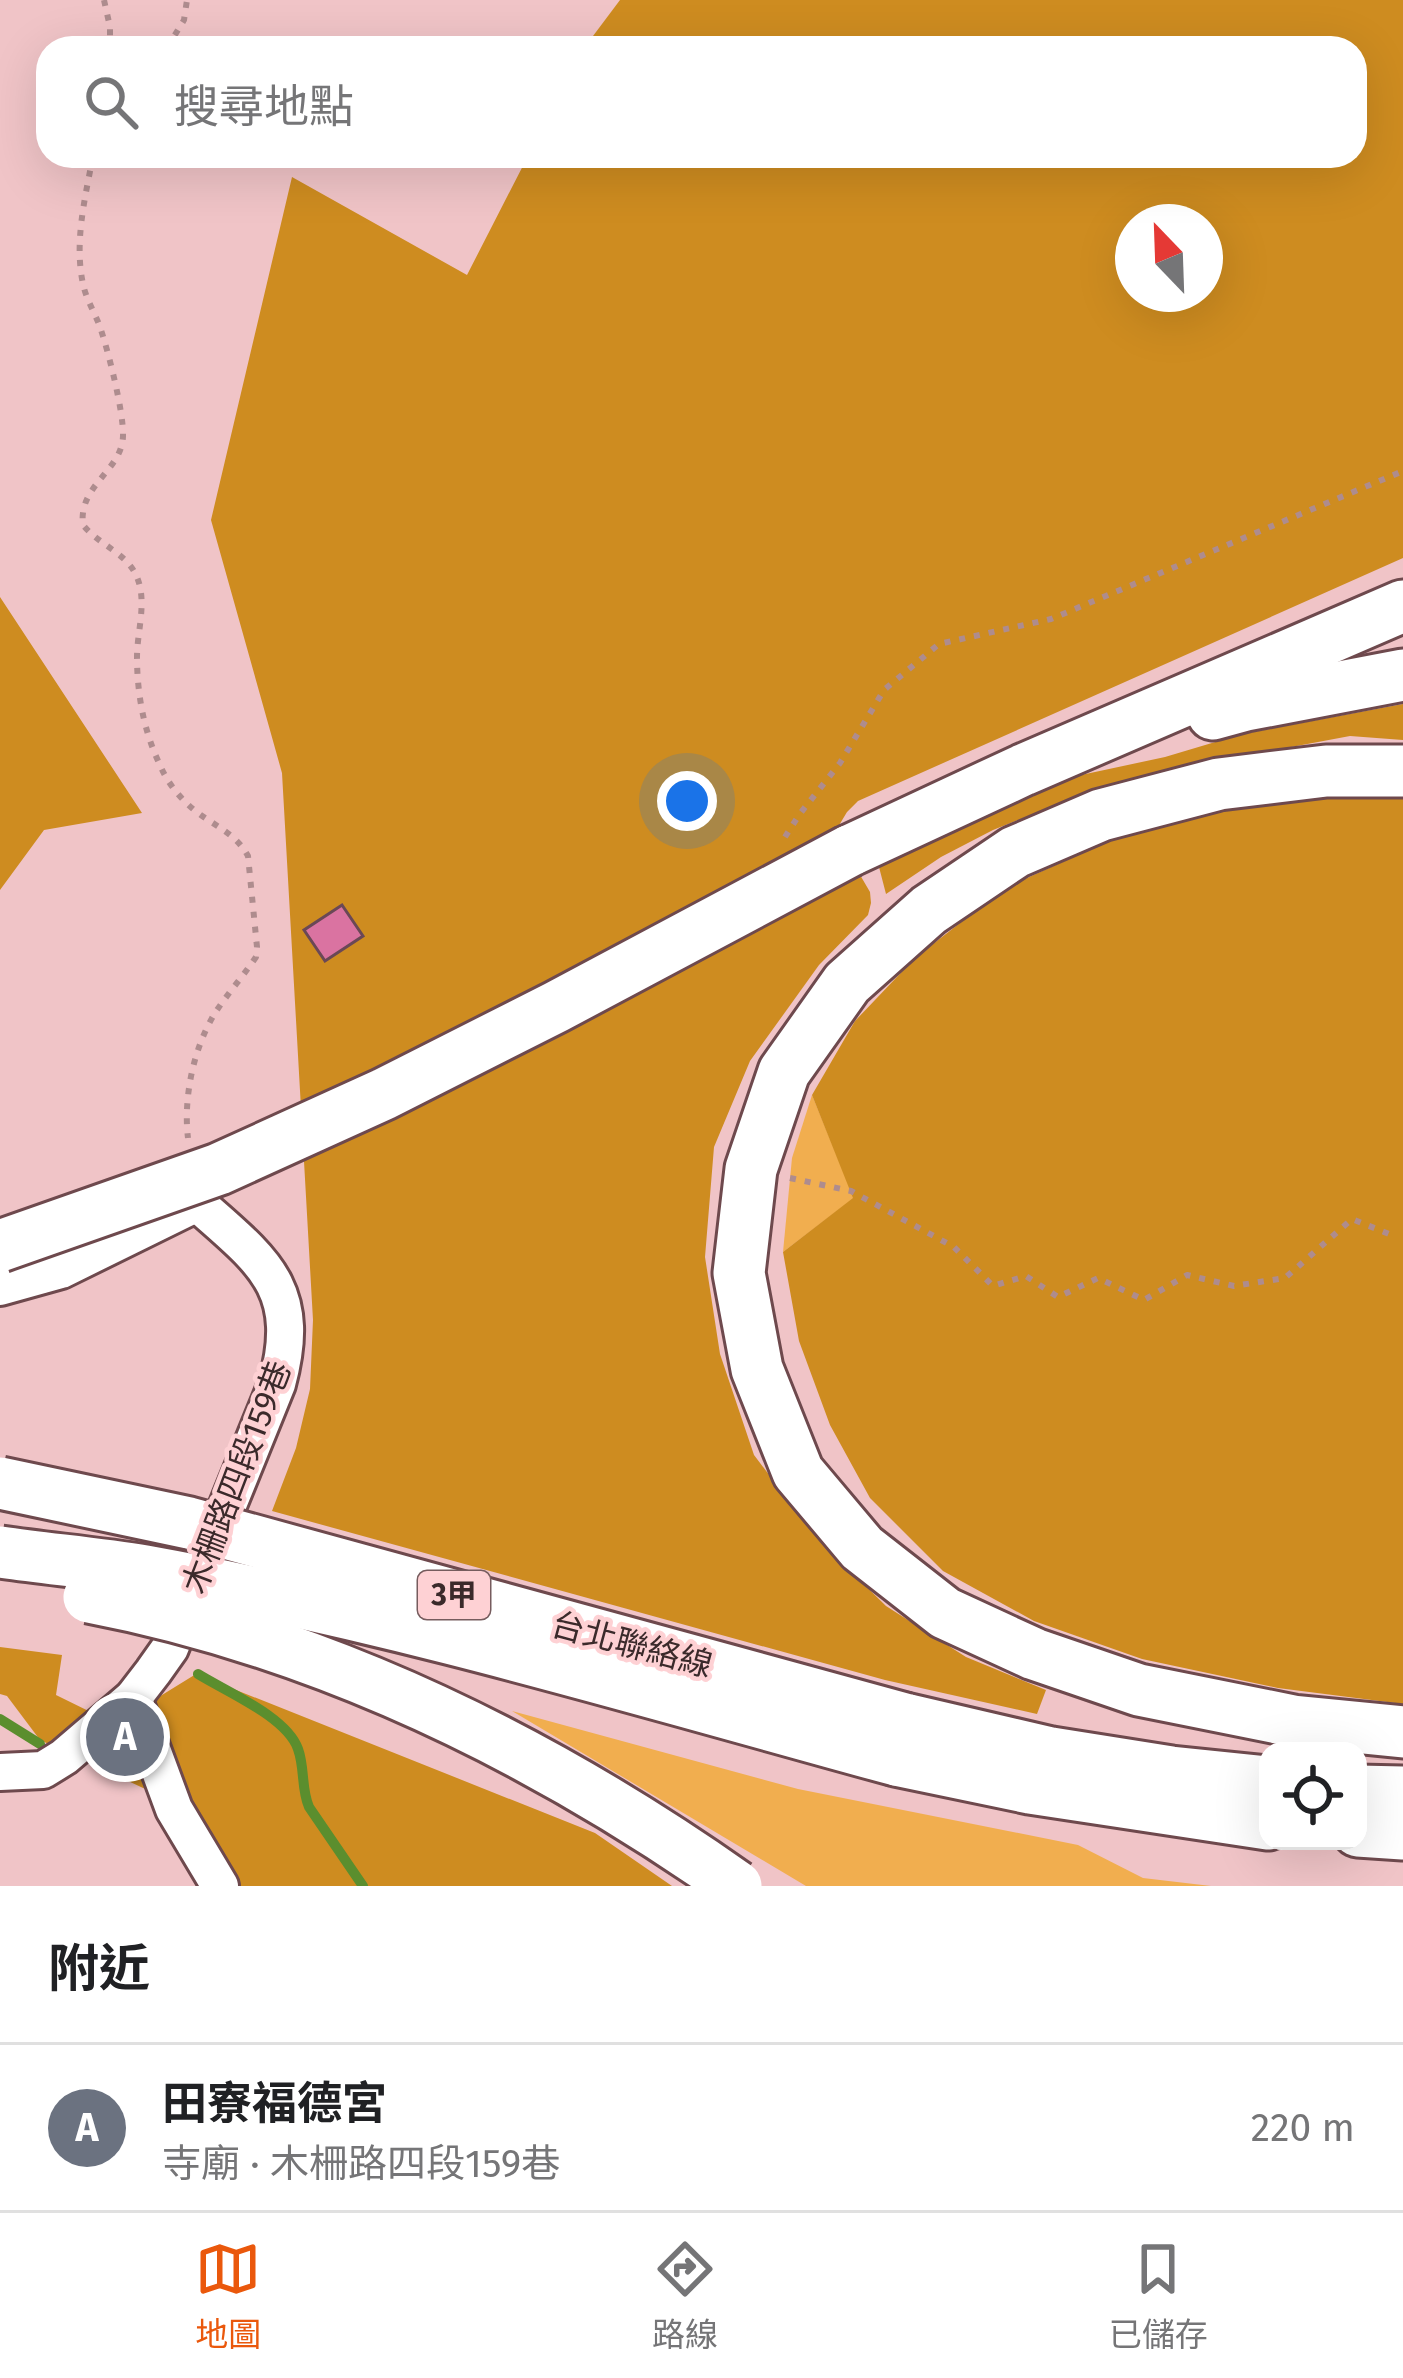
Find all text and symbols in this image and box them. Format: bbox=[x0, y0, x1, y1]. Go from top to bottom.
search box bbox=[36, 36, 1367, 168]
icon: search bbox=[78, 69, 144, 135]
text: 搜尋地點 bbox=[174, 80, 354, 134]
north arrow bbox=[1115, 204, 1223, 312]
your location bbox=[657, 771, 717, 831]
street label: 木柵路四段159巷 bbox=[174, 1356, 300, 1599]
road number: 3甲 bbox=[418, 1571, 490, 1619]
street label: 台北聯絡線 bbox=[547, 1604, 717, 1686]
pin: A bbox=[86, 1692, 164, 1782]
map controls bbox=[1259, 1742, 1367, 1850]
button: locate bbox=[1259, 1742, 1367, 1850]
text: 附近 bbox=[48, 1938, 150, 2000]
text: 田寮福德宮 bbox=[162, 2077, 387, 2131]
text: A bbox=[75, 2105, 99, 2151]
text: 220 m bbox=[1251, 2105, 1355, 2151]
text: 寺廟 · 木柵路四段159巷 bbox=[162, 2141, 560, 2187]
tab: 地圖 bbox=[195, 2236, 261, 2356]
tab: 路線 bbox=[652, 2236, 718, 2356]
tab: 已儲存 bbox=[1109, 2236, 1208, 2356]

